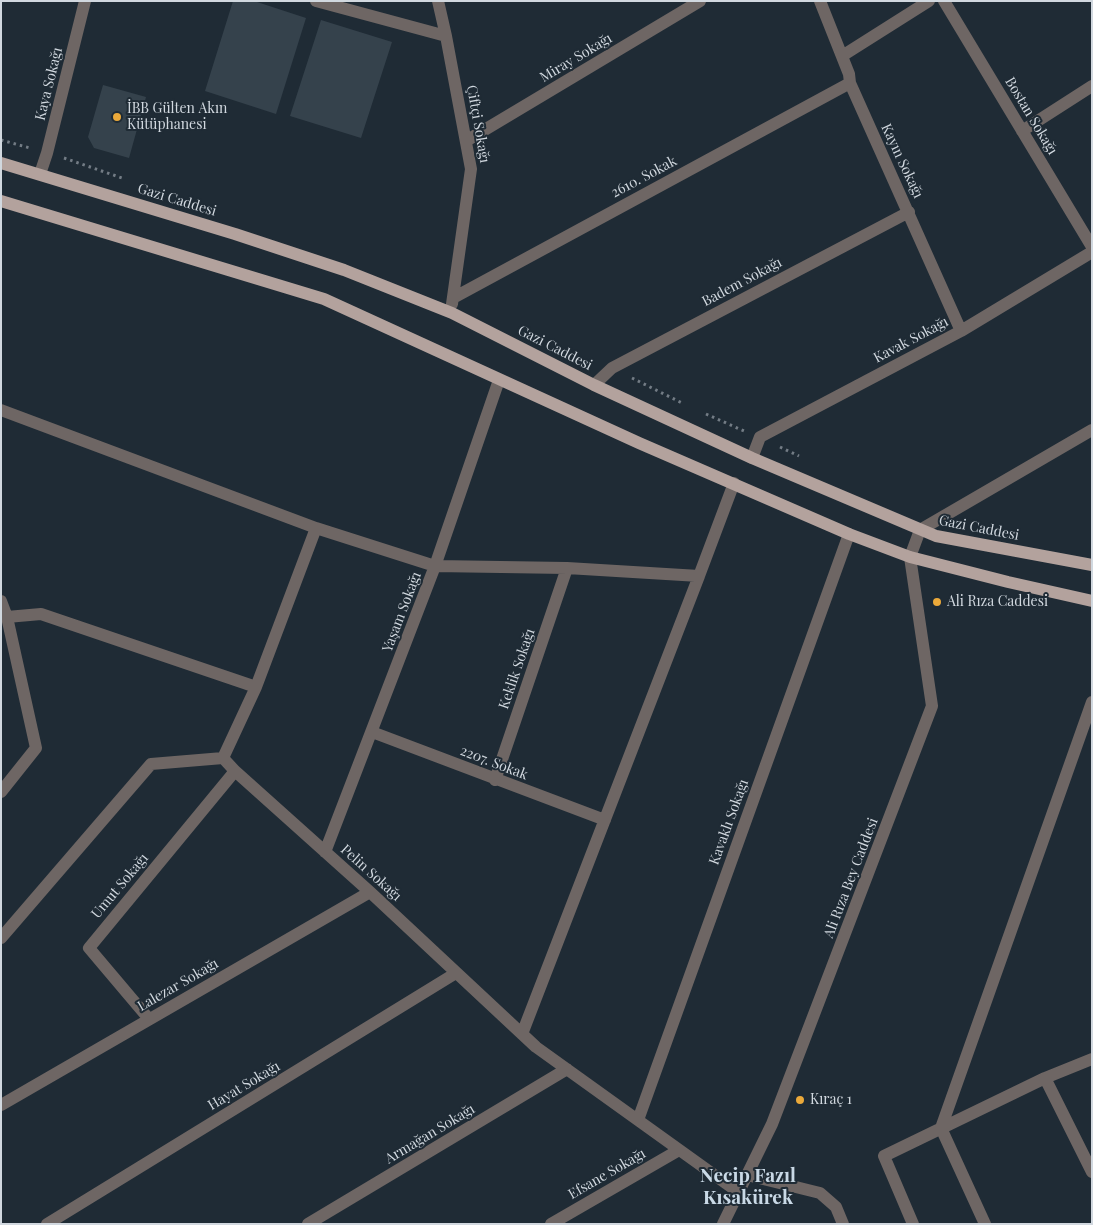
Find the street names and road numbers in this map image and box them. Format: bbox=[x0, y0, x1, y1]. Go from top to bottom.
street label: Miray Sokağı bbox=[537, 30, 615, 86]
street label: Kaya Sokağı bbox=[32, 46, 66, 122]
street label: Bostan Sokağı bbox=[1001, 74, 1061, 158]
street label: Çiftçi Sokağı bbox=[463, 84, 493, 164]
street label: Kayın Sokağı bbox=[877, 121, 927, 201]
street label: 2610. Sokak bbox=[608, 153, 680, 201]
street label: Gazi Caddesi bbox=[136, 180, 218, 220]
street label: Badem Sokağı bbox=[699, 254, 785, 310]
street label: Kavak Sokağı bbox=[871, 313, 951, 367]
street label: Gazi Caddesi bbox=[515, 322, 595, 374]
street label: Gazi Caddesi bbox=[937, 512, 1021, 544]
street label: Yaşam Sokağı bbox=[379, 569, 425, 655]
street label: Keklik Sokağı bbox=[495, 627, 539, 711]
street label: 2207. Sokak bbox=[458, 742, 530, 784]
street label: Kavaklı Sokağı bbox=[706, 777, 752, 867]
street label: Ali Rıza Bey Caddesi bbox=[820, 816, 882, 940]
street label: Pelin Sokağı bbox=[337, 841, 405, 905]
street label: Umut Sokağı bbox=[88, 850, 152, 922]
street label: Lalezar Sokağı bbox=[135, 955, 221, 1015]
street label: Hayat Sokağı bbox=[205, 1058, 283, 1114]
street label: Armağan Sokağı bbox=[382, 1101, 478, 1167]
street label: Efsane Sokağı bbox=[565, 1145, 649, 1203]

